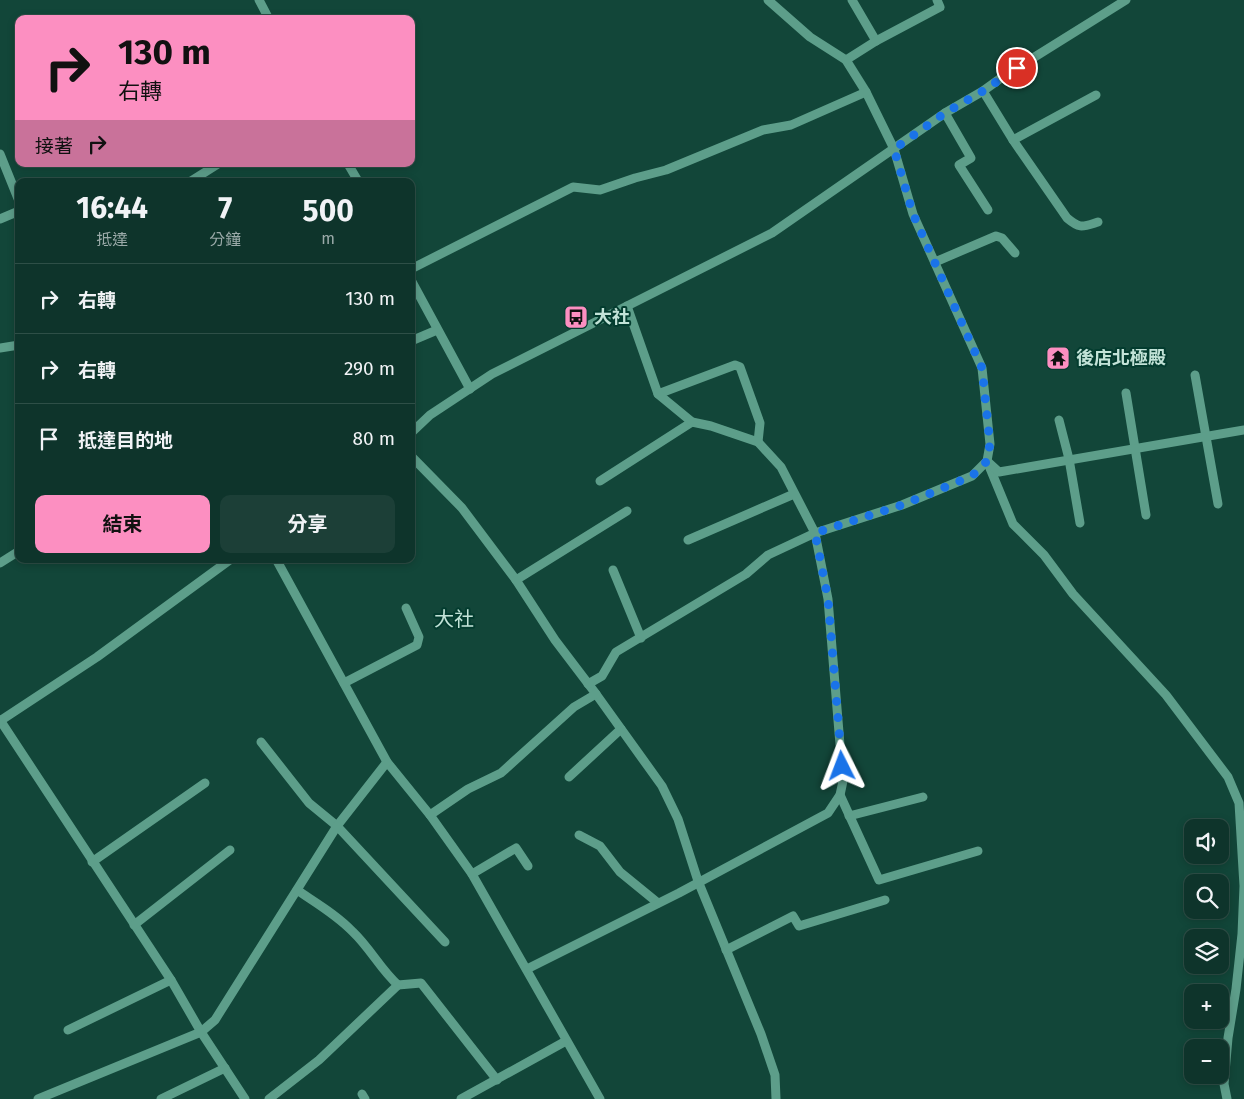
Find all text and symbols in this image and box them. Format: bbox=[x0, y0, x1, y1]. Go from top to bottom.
text: 130 m bbox=[118, 31, 211, 73]
icon: right bbox=[35, 35, 100, 100]
pin bbox=[996, 47, 1038, 89]
icon: arrive bbox=[1003, 54, 1031, 82]
text: 右轉 bbox=[118, 78, 162, 105]
icon: right bbox=[83, 130, 111, 158]
text: 接著 bbox=[35, 135, 73, 158]
text: 16:44 bbox=[76, 190, 148, 226]
text: 7 bbox=[218, 190, 232, 226]
text: 500 bbox=[303, 193, 354, 229]
text: m bbox=[321, 229, 335, 248]
text: 抵達 bbox=[96, 230, 128, 249]
text: 分鐘 bbox=[209, 230, 241, 249]
icon: right bbox=[35, 285, 63, 313]
text: 130 m bbox=[345, 287, 395, 310]
text: 右轉 bbox=[78, 289, 116, 312]
bus stop icon: 大社 bbox=[563, 304, 589, 330]
place label: 大社 bbox=[594, 306, 630, 328]
temple icon: 後店北極殿 bbox=[1045, 345, 1071, 371]
place label: 後店北極殿 bbox=[1076, 347, 1166, 369]
icon: right bbox=[35, 355, 63, 383]
text: 290 m bbox=[344, 357, 395, 380]
text: 右轉 bbox=[78, 359, 116, 382]
icon: arrive bbox=[35, 425, 63, 453]
text: 80 m bbox=[353, 427, 395, 450]
text: 抵達目的地 bbox=[78, 429, 173, 452]
button: 結束 bbox=[35, 495, 210, 553]
button: 分享 bbox=[220, 495, 395, 553]
district label: 大社 bbox=[434, 607, 474, 631]
position arrow bbox=[815, 739, 867, 791]
map controls bbox=[1184, 819, 1229, 1084]
button: sound bbox=[1184, 819, 1229, 864]
button: search bbox=[1184, 874, 1229, 919]
button: layers bbox=[1184, 929, 1229, 974]
button: + bbox=[1184, 984, 1229, 1029]
button: − bbox=[1184, 1039, 1229, 1084]

